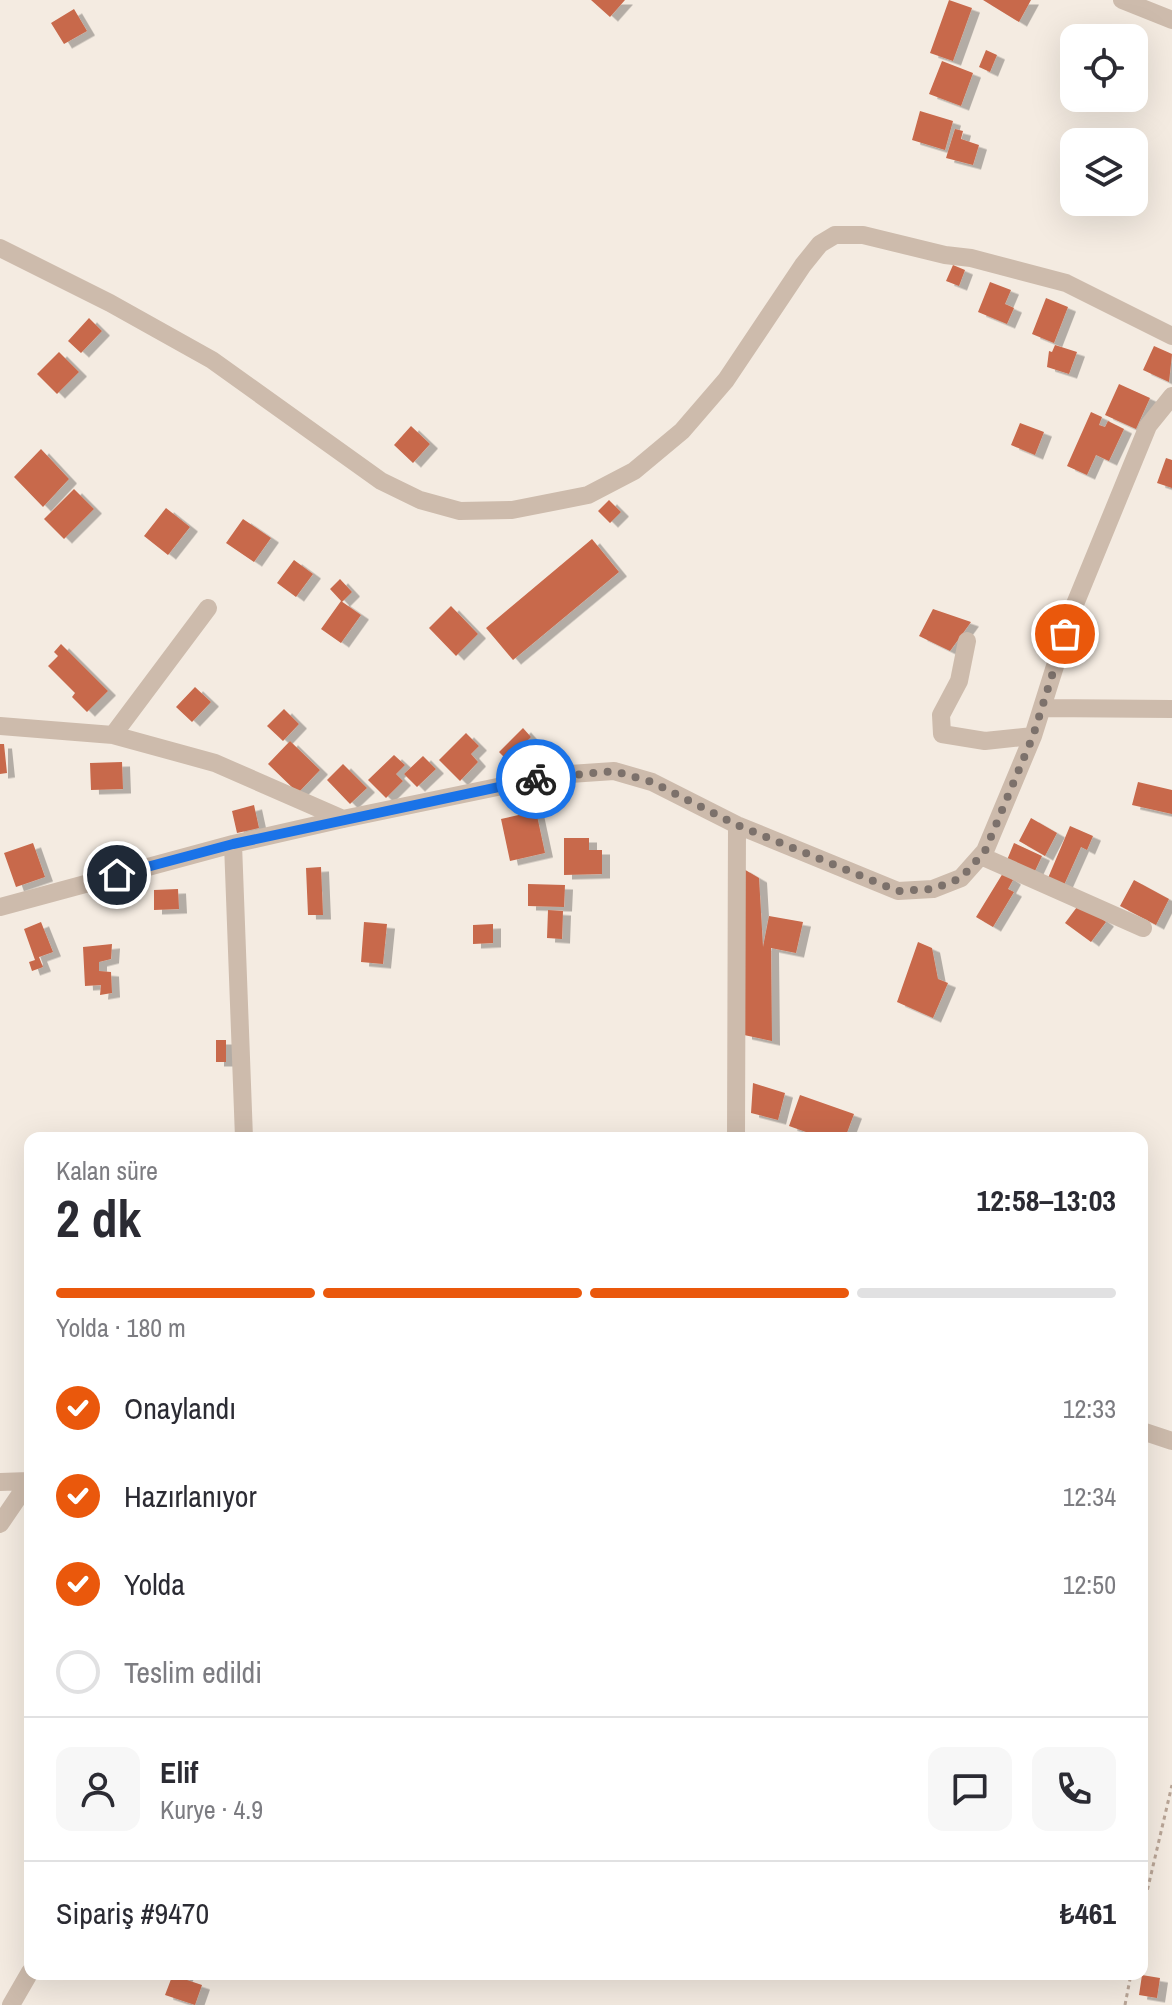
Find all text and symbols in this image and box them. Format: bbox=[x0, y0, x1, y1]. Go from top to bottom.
map controls bbox=[1060, 24, 1148, 216]
button: locate bbox=[1060, 24, 1148, 112]
button: layers bbox=[1060, 128, 1148, 216]
pin bbox=[1031, 600, 1099, 668]
icon: bag bbox=[1043, 612, 1087, 656]
courier bbox=[496, 739, 576, 819]
icon: bike bbox=[514, 757, 558, 801]
pin bbox=[83, 841, 151, 909]
icon: home bbox=[95, 853, 139, 897]
text: Kalan süre bbox=[56, 1153, 158, 1188]
text: 12:58–13:03 bbox=[977, 1180, 1116, 1220]
text: 2 dk bbox=[56, 1183, 141, 1253]
text: Yolda · 180 m bbox=[56, 1310, 186, 1345]
icon: check bbox=[56, 1386, 100, 1430]
text: Onaylandı bbox=[124, 1388, 236, 1428]
text: 12:33 bbox=[1063, 1391, 1116, 1426]
icon: check bbox=[56, 1474, 100, 1518]
text: Hazırlanıyor bbox=[124, 1476, 257, 1516]
text: 12:34 bbox=[1063, 1479, 1116, 1514]
icon: check bbox=[56, 1562, 100, 1606]
text: Yolda bbox=[124, 1564, 185, 1604]
text: 12:50 bbox=[1063, 1567, 1116, 1602]
text: Teslim edildi bbox=[124, 1652, 262, 1692]
button: person bbox=[56, 1747, 140, 1831]
button: chat bbox=[928, 1747, 1012, 1831]
button: phone bbox=[1032, 1747, 1116, 1831]
text: Elif bbox=[160, 1752, 198, 1792]
text: Kurye · 4.9 bbox=[160, 1792, 263, 1827]
text: Sipariş #9470 bbox=[56, 1893, 209, 1933]
text: ₺461 bbox=[1060, 1893, 1116, 1933]

